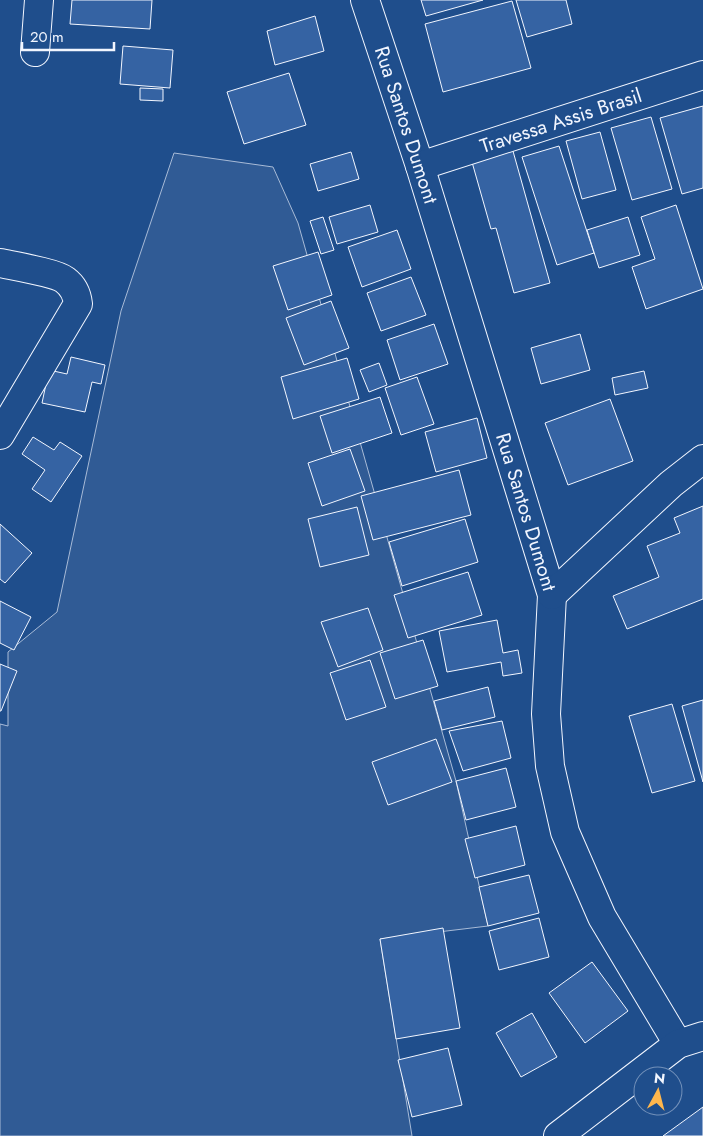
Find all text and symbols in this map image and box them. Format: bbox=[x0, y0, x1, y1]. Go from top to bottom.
scale bar bbox=[22, 20, 115, 52]
text: 20 m bbox=[30, 26, 64, 48]
street label: Rua Santos Dumont bbox=[367, 42, 445, 208]
street label: Travessa Assis Brasil bbox=[476, 81, 646, 161]
street label: Rua Santos Dumont bbox=[488, 429, 564, 595]
north arrow bbox=[633, 1066, 683, 1116]
text: N bbox=[653, 1067, 666, 1089]

